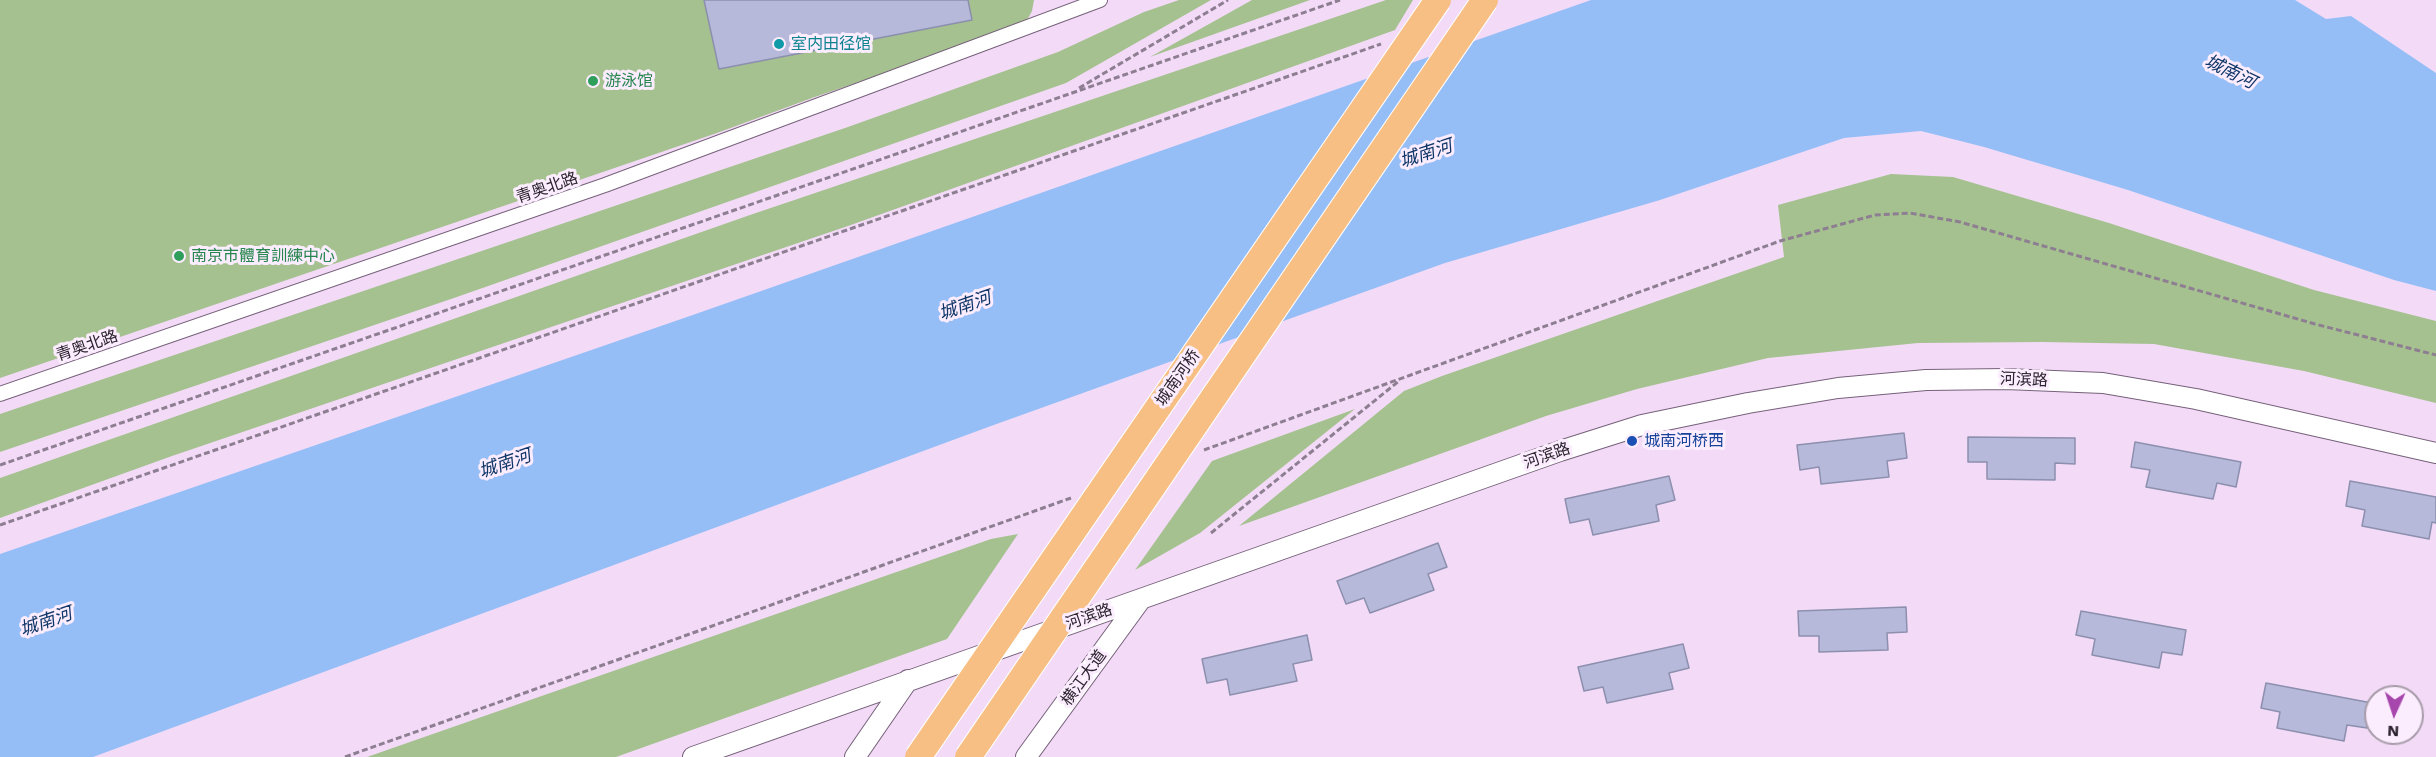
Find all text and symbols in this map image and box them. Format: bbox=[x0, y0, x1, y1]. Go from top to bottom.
place label: 室内田径馆 bbox=[791, 34, 871, 54]
marker: 室内田径馆 bbox=[772, 37, 786, 51]
water label: 城南河 bbox=[2201, 50, 2259, 94]
place label: 游泳馆 bbox=[605, 71, 653, 91]
marker: 游泳馆 bbox=[586, 74, 600, 88]
water label: 城南河 bbox=[1397, 135, 1455, 173]
street label: 青奥北路 bbox=[514, 169, 580, 207]
place label: 南京市體育訓練中心 bbox=[191, 246, 335, 266]
marker: 南京市體育訓練中心 bbox=[172, 249, 186, 263]
water label: 城南河 bbox=[936, 287, 994, 325]
street label: 青奥北路 bbox=[54, 327, 120, 365]
street label: 城南河桥 bbox=[1152, 346, 1204, 410]
street label: 河滨路 bbox=[2000, 370, 2048, 390]
place label: 城南河桥西 bbox=[1644, 431, 1724, 451]
marker: 城南河桥西 bbox=[1625, 434, 1639, 448]
street label: 河滨路 bbox=[1521, 439, 1573, 473]
water label: 城南河 bbox=[476, 445, 534, 483]
street label: 河滨路 bbox=[1063, 600, 1115, 634]
water label: 城南河 bbox=[17, 603, 75, 641]
street label: 横江大道 bbox=[1057, 646, 1111, 710]
north arrow bbox=[2364, 685, 2424, 745]
text: N bbox=[2387, 722, 2400, 741]

